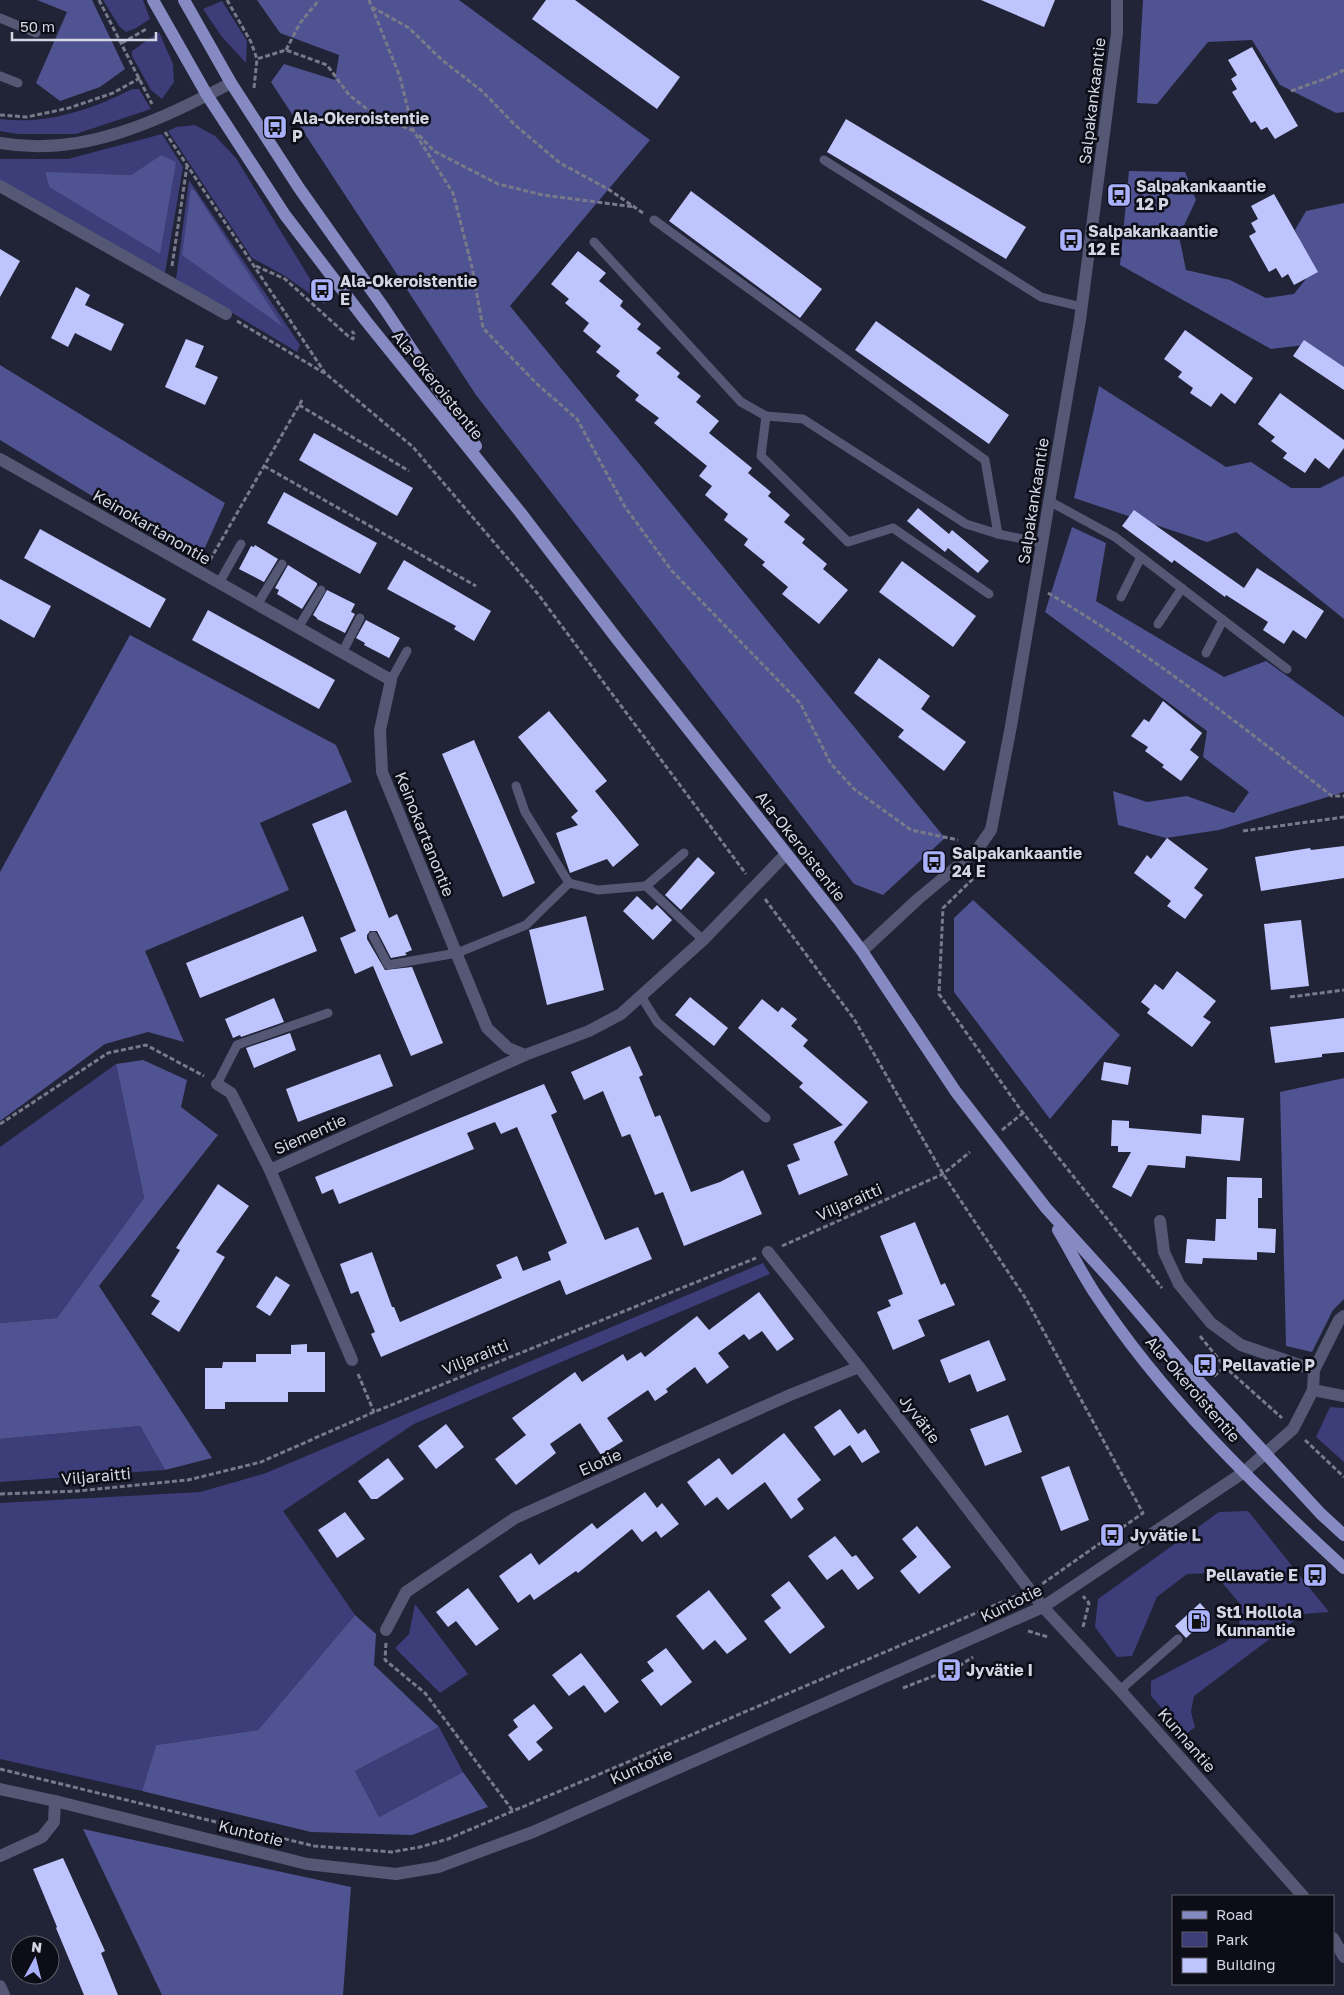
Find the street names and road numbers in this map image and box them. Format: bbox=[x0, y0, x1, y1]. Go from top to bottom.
street label: Salpakankaantie bbox=[1074, 36, 1110, 166]
street label: Ala-Okeroistentie bbox=[388, 327, 488, 443]
street label: Salpakankaantie bbox=[1013, 436, 1053, 566]
street label: Keinokartanontie bbox=[90, 485, 214, 569]
street label: Keinokartanontie bbox=[391, 769, 459, 899]
street label: Ala-Okeroistentie bbox=[752, 787, 850, 905]
street label: Siementie bbox=[271, 1109, 349, 1159]
street label: Viljaraitti bbox=[813, 1179, 885, 1225]
street label: Ala-Okeroistentie bbox=[1141, 1332, 1245, 1446]
street label: Viljaraitti bbox=[439, 1335, 511, 1379]
street label: Jyvätie bbox=[895, 1391, 945, 1447]
street label: Elotie bbox=[576, 1444, 624, 1480]
street label: Viljaraitti bbox=[60, 1463, 132, 1489]
street label: Kuntotie bbox=[977, 1580, 1045, 1626]
street label: Kunnantie bbox=[1154, 1704, 1220, 1776]
street label: Kuntotie bbox=[607, 1743, 675, 1789]
street label: Kuntotie bbox=[217, 1815, 285, 1851]

